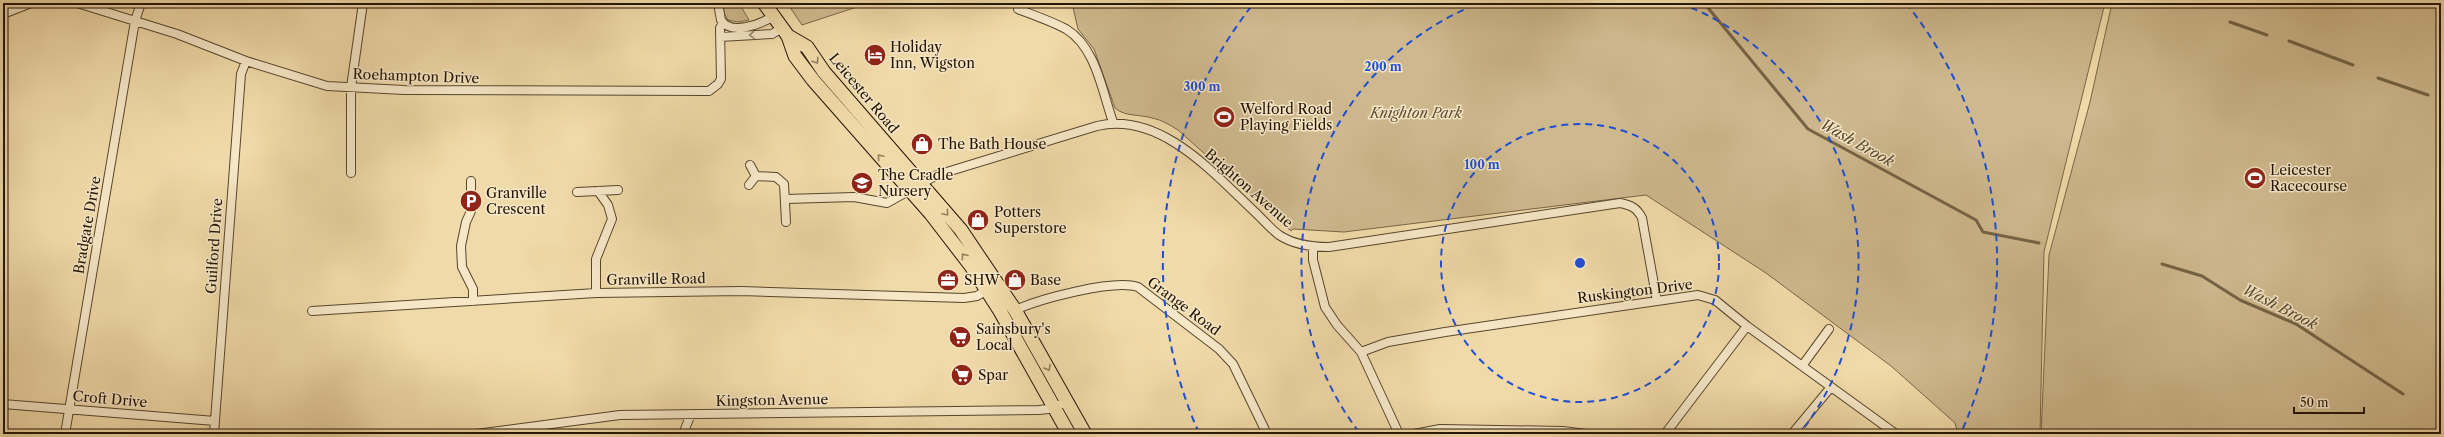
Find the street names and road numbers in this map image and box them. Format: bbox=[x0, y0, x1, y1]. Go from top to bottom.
street label: Leicester Road bbox=[825, 49, 903, 137]
street label: Roehampton Drive bbox=[352, 65, 480, 87]
street label: Brighton Avenue bbox=[1201, 145, 1297, 231]
street label: Bradgate Drive bbox=[70, 174, 104, 275]
street label: Guilford Drive bbox=[202, 197, 226, 295]
street label: Granville Road bbox=[606, 269, 706, 289]
street label: Grange Road bbox=[1144, 273, 1224, 340]
street label: Ruskington Drive bbox=[1576, 275, 1694, 307]
street label: Croft Drive bbox=[72, 387, 148, 411]
street label: Kingston Avenue bbox=[716, 390, 829, 410]

